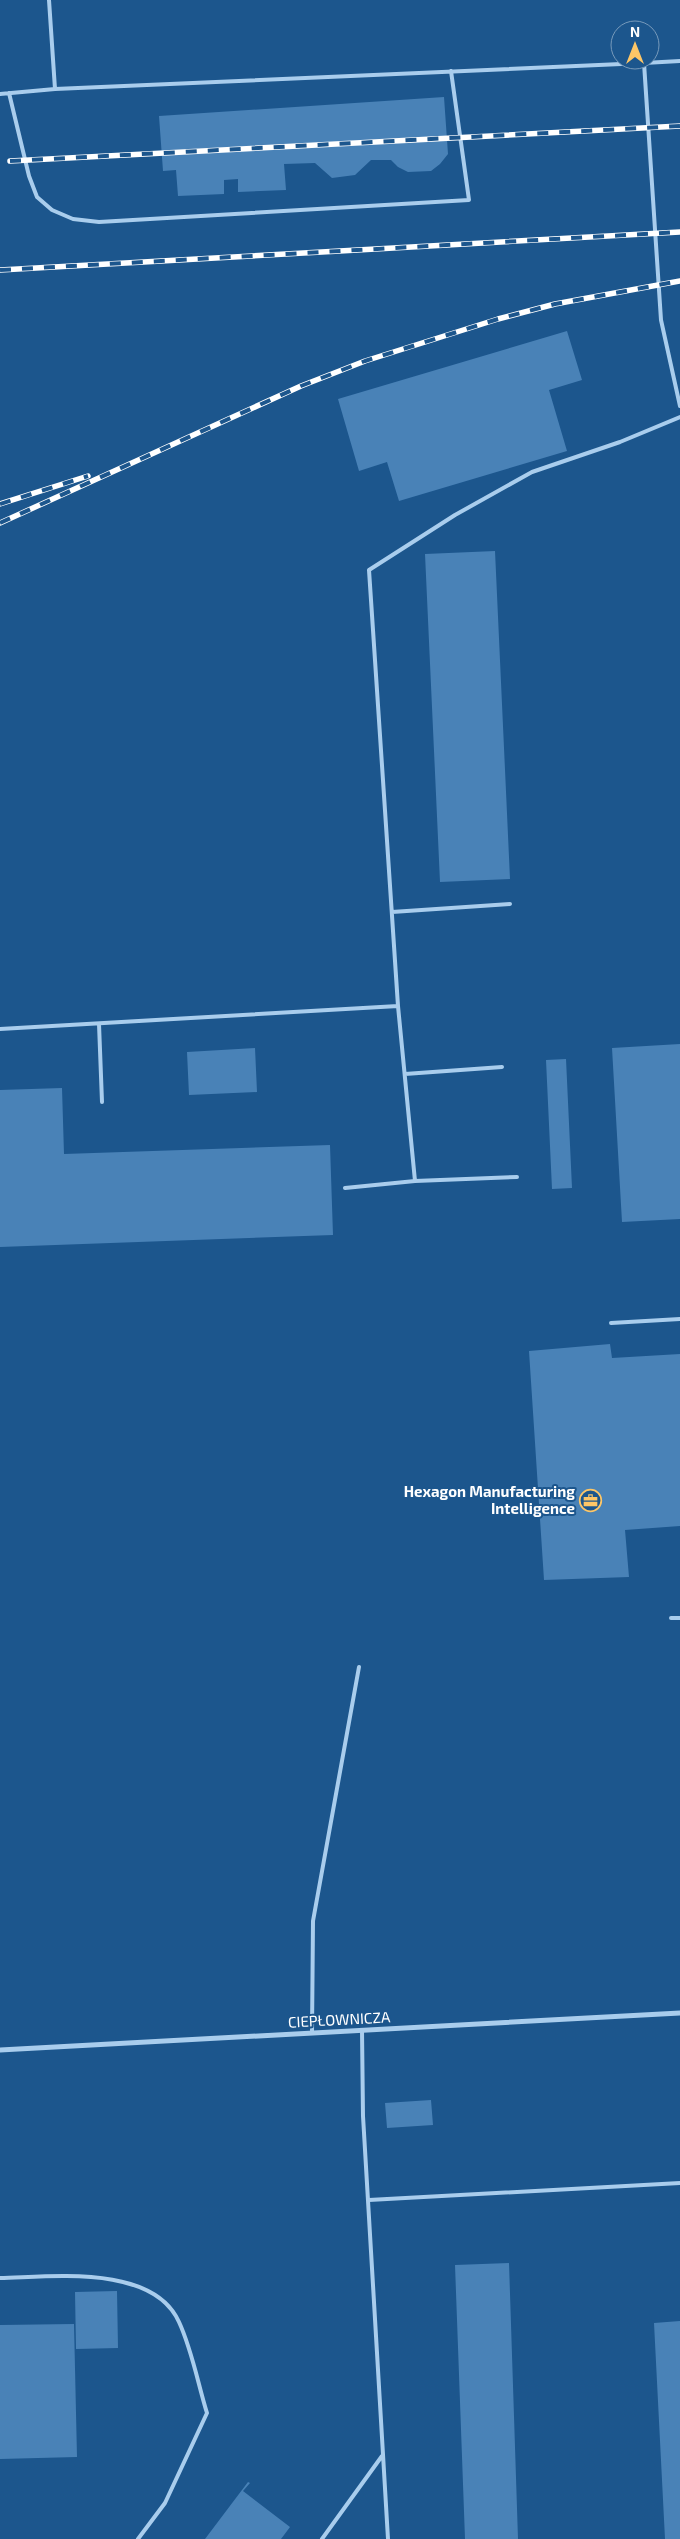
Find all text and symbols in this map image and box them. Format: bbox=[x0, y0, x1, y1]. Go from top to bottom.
north arrow bbox=[610, 20, 660, 70]
text: N bbox=[630, 23, 640, 40]
place label: Hexagon Manufacturing Intelligence bbox=[404, 1482, 575, 1517]
office icon: Hexagon Manufacturing Intelligence bbox=[579, 1488, 603, 1512]
street label: CIEPŁOWNICZA bbox=[287, 2007, 391, 2031]

